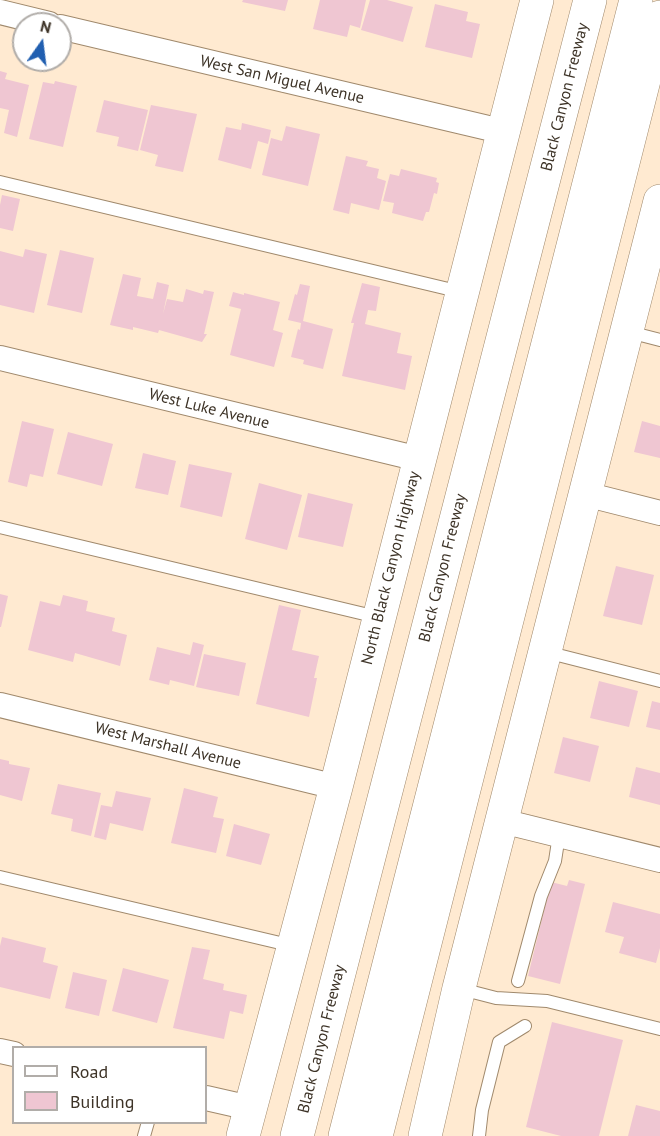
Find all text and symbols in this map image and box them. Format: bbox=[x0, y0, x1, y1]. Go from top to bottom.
north arrow bbox=[12, 12, 72, 72]
text: N bbox=[38, 15, 53, 37]
street label: Black Canyon Freeway bbox=[537, 21, 593, 173]
street label: West San Miguel Avenue bbox=[198, 52, 366, 108]
street label: West Luke Avenue bbox=[147, 385, 271, 433]
street label: North Black Canyon Highway bbox=[358, 469, 424, 667]
street label: Black Canyon Freeway bbox=[415, 492, 471, 644]
street label: West Marshall Avenue bbox=[93, 719, 243, 773]
street label: Black Canyon Freeway bbox=[294, 963, 350, 1115]
legend bbox=[12, 1046, 207, 1124]
text: Road bbox=[70, 1060, 108, 1083]
text: Building bbox=[70, 1090, 134, 1113]

